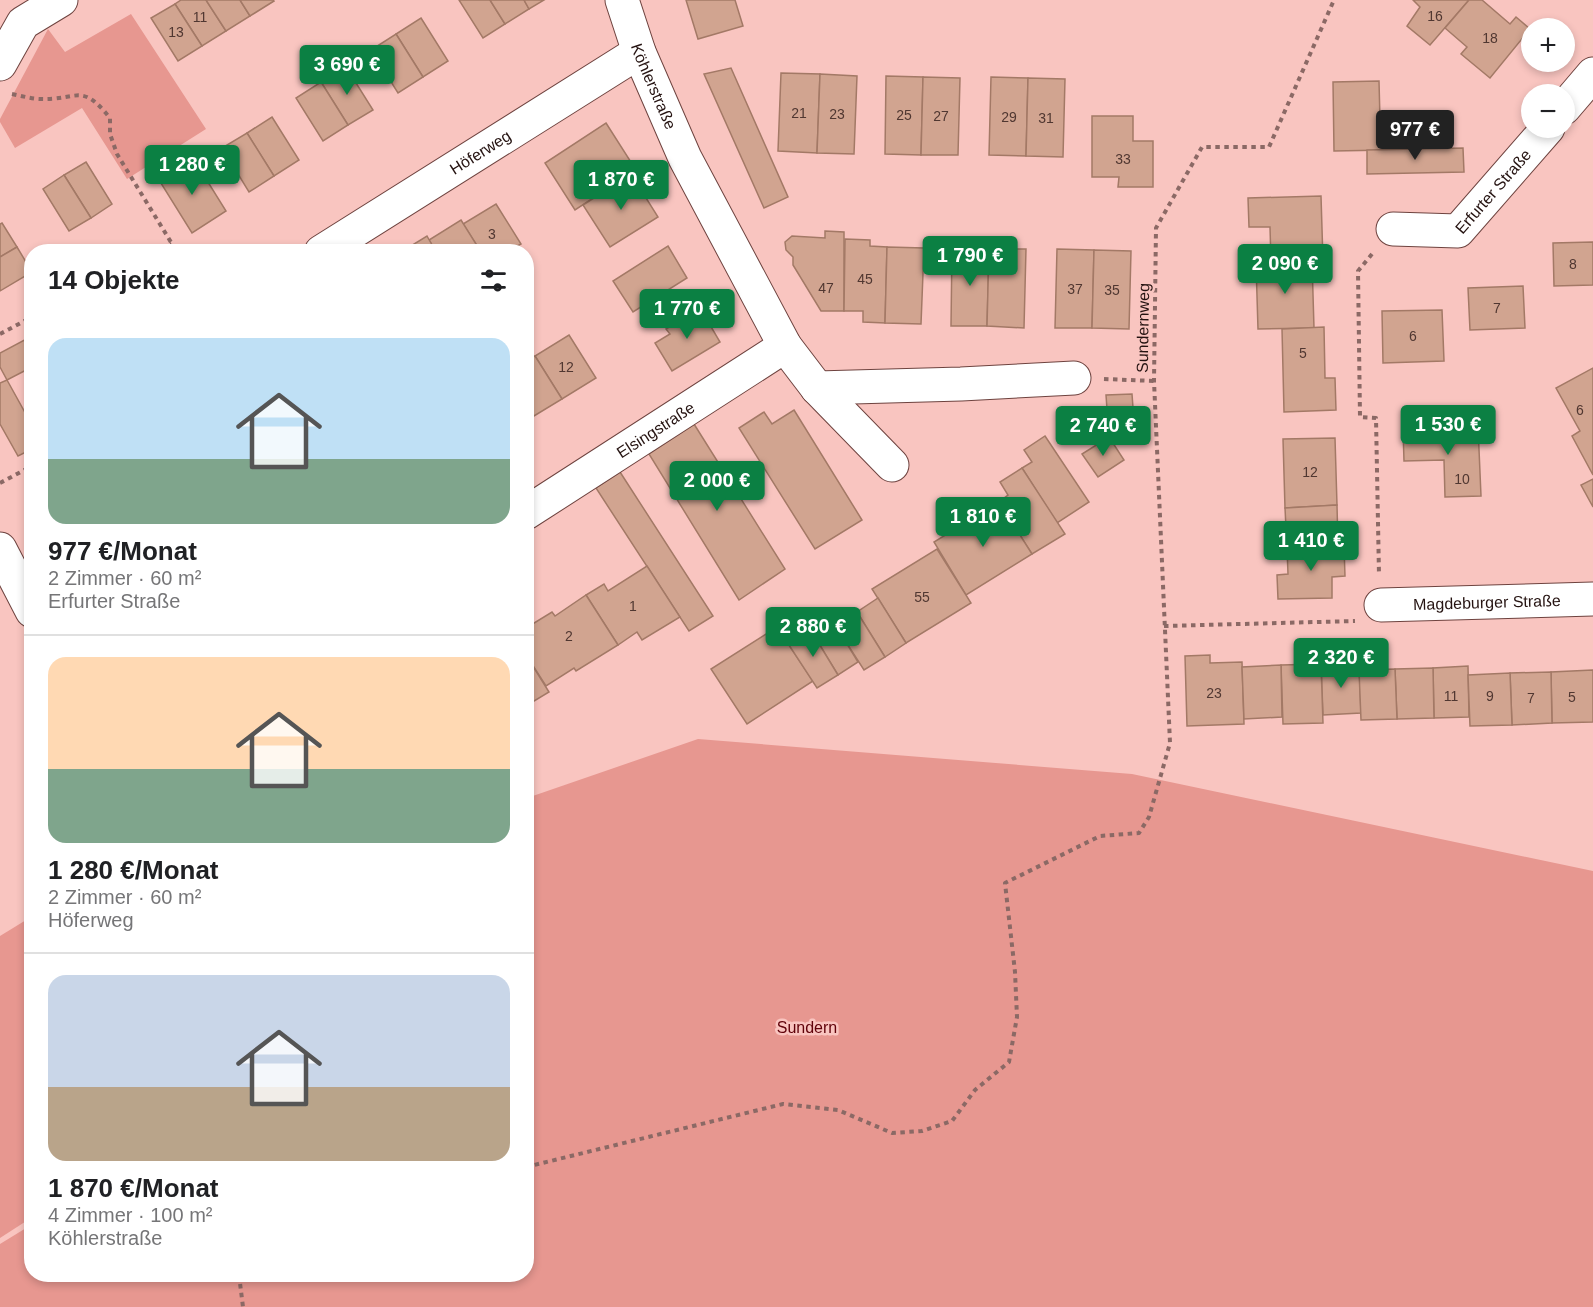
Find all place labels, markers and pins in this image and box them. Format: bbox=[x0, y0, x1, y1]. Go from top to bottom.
pin: 3 690 € bbox=[292, 45, 402, 96]
pin: 977 € bbox=[1373, 110, 1457, 161]
pin: 1 280 € bbox=[137, 145, 247, 196]
pin: 1 870 € bbox=[566, 160, 676, 211]
pin: 1 790 € bbox=[915, 236, 1025, 287]
pin: 2 090 € bbox=[1230, 244, 1340, 295]
pin: 1 770 € bbox=[632, 289, 742, 340]
pin: 1 530 € bbox=[1393, 405, 1503, 456]
pin: 2 740 € bbox=[1048, 406, 1158, 457]
pin: 2 000 € bbox=[662, 461, 772, 512]
pin: 1 810 € bbox=[928, 497, 1038, 548]
pin: 1 410 € bbox=[1256, 521, 1366, 572]
pin: 2 880 € bbox=[758, 607, 868, 658]
pin: 2 320 € bbox=[1286, 638, 1396, 689]

